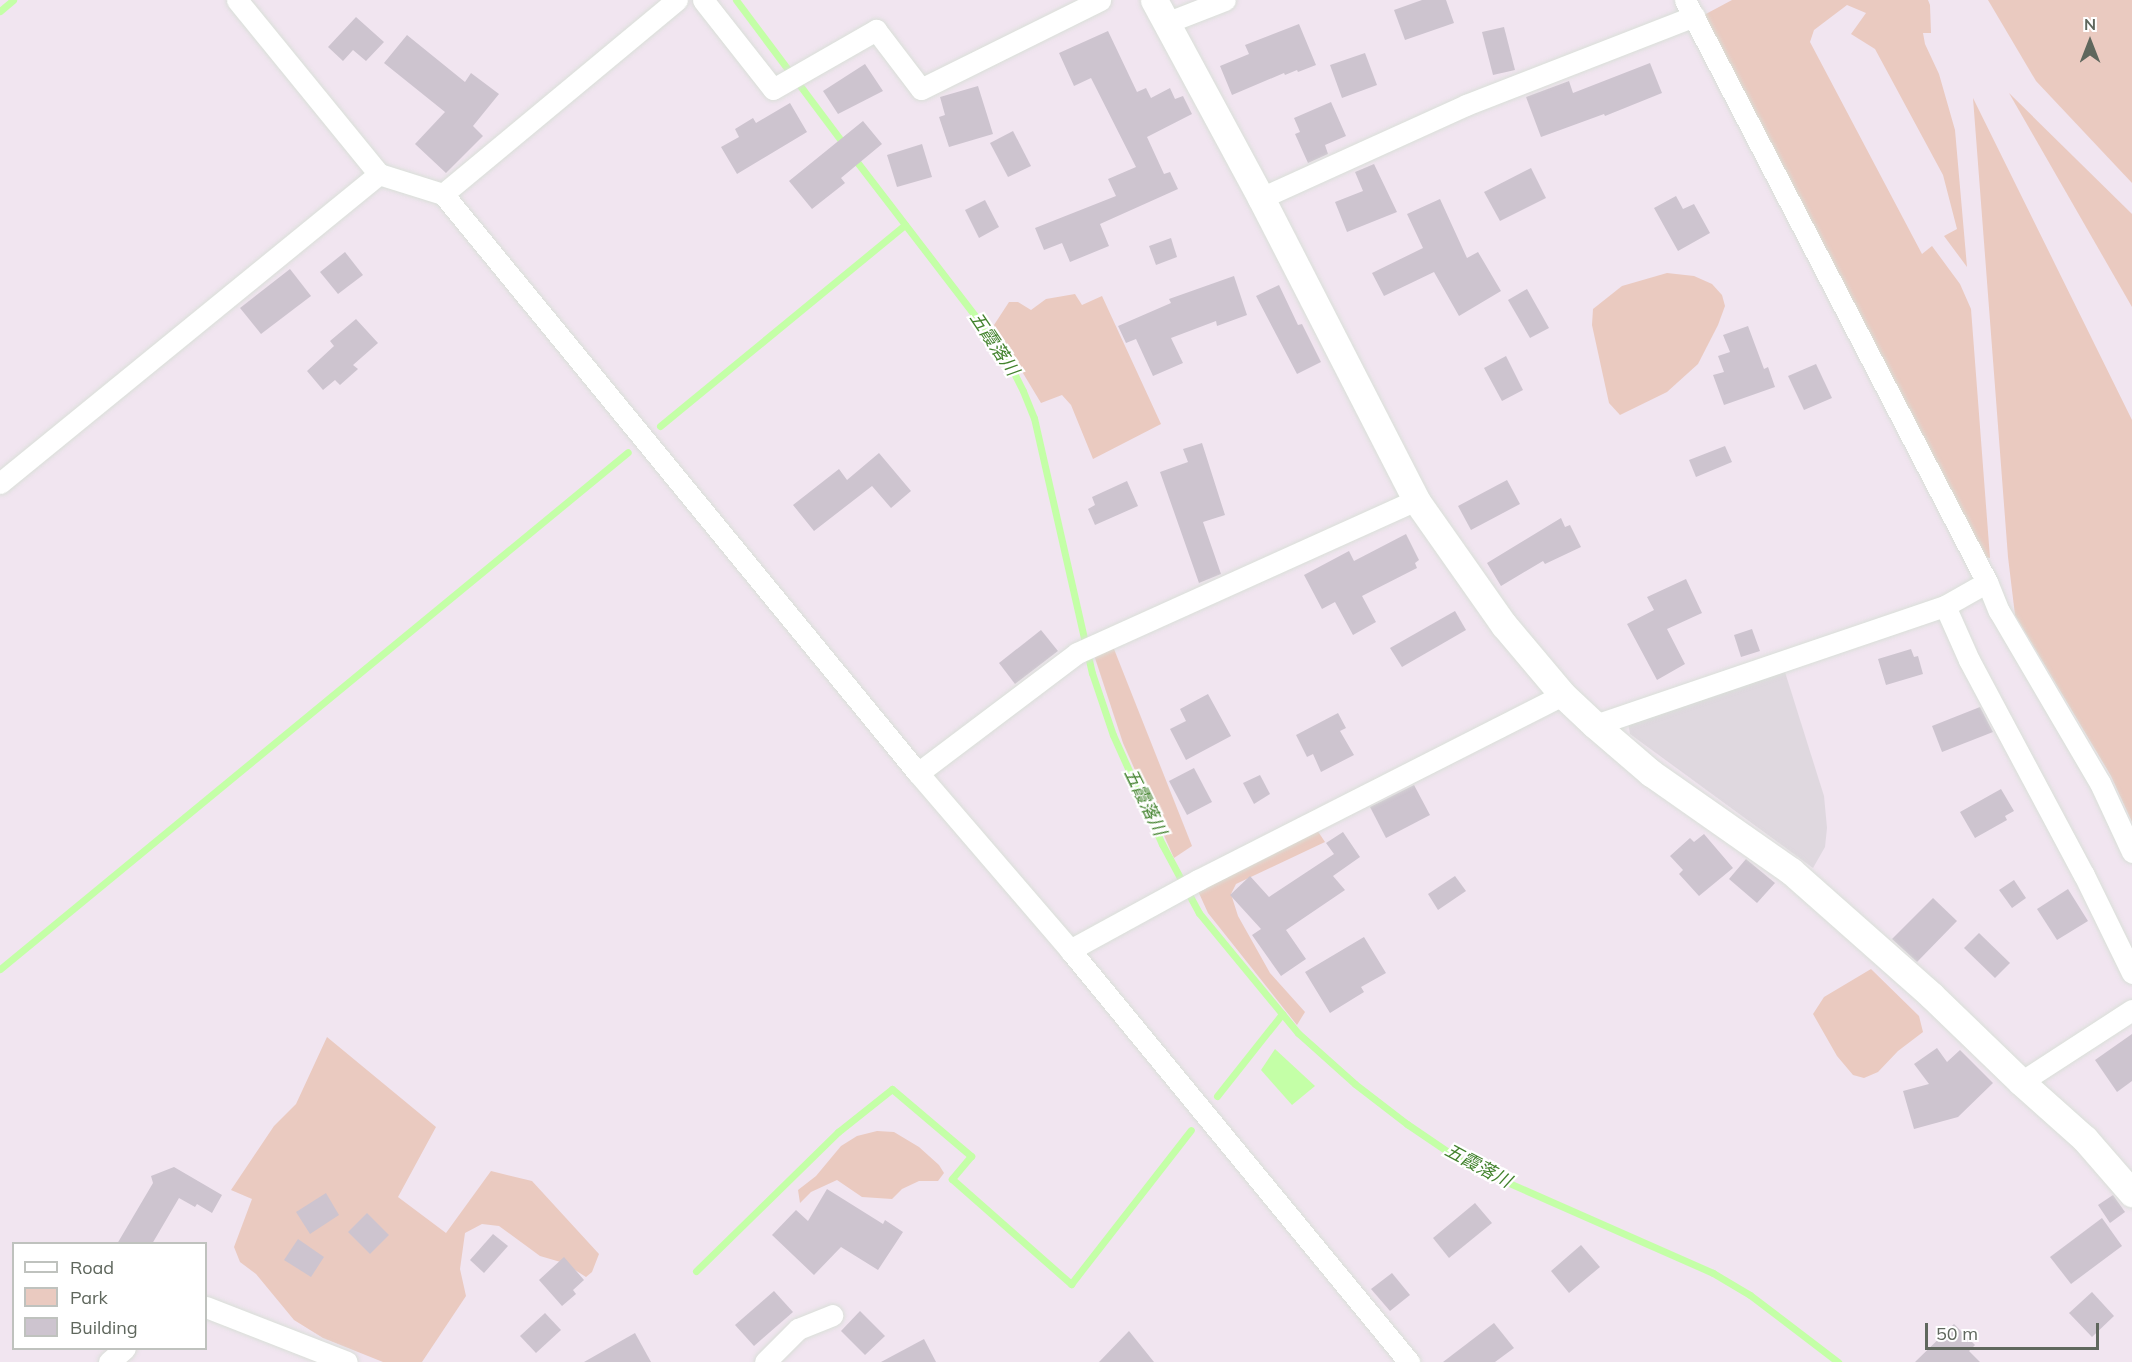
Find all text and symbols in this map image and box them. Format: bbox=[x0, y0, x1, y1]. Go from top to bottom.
north arrow bbox=[2060, 12, 2120, 72]
text: N bbox=[2084, 14, 2096, 34]
water label: 五霞落川 bbox=[965, 308, 1023, 380]
water label: 五霞落川 bbox=[1120, 765, 1170, 839]
water label: 五霞落川 bbox=[1441, 1140, 1515, 1192]
legend bbox=[12, 1242, 207, 1350]
text: Road bbox=[70, 1256, 114, 1279]
text: Park bbox=[70, 1286, 108, 1309]
scale bar bbox=[1928, 1311, 2102, 1349]
text: Building bbox=[70, 1316, 138, 1339]
text: 50 m bbox=[1936, 1322, 1978, 1345]

